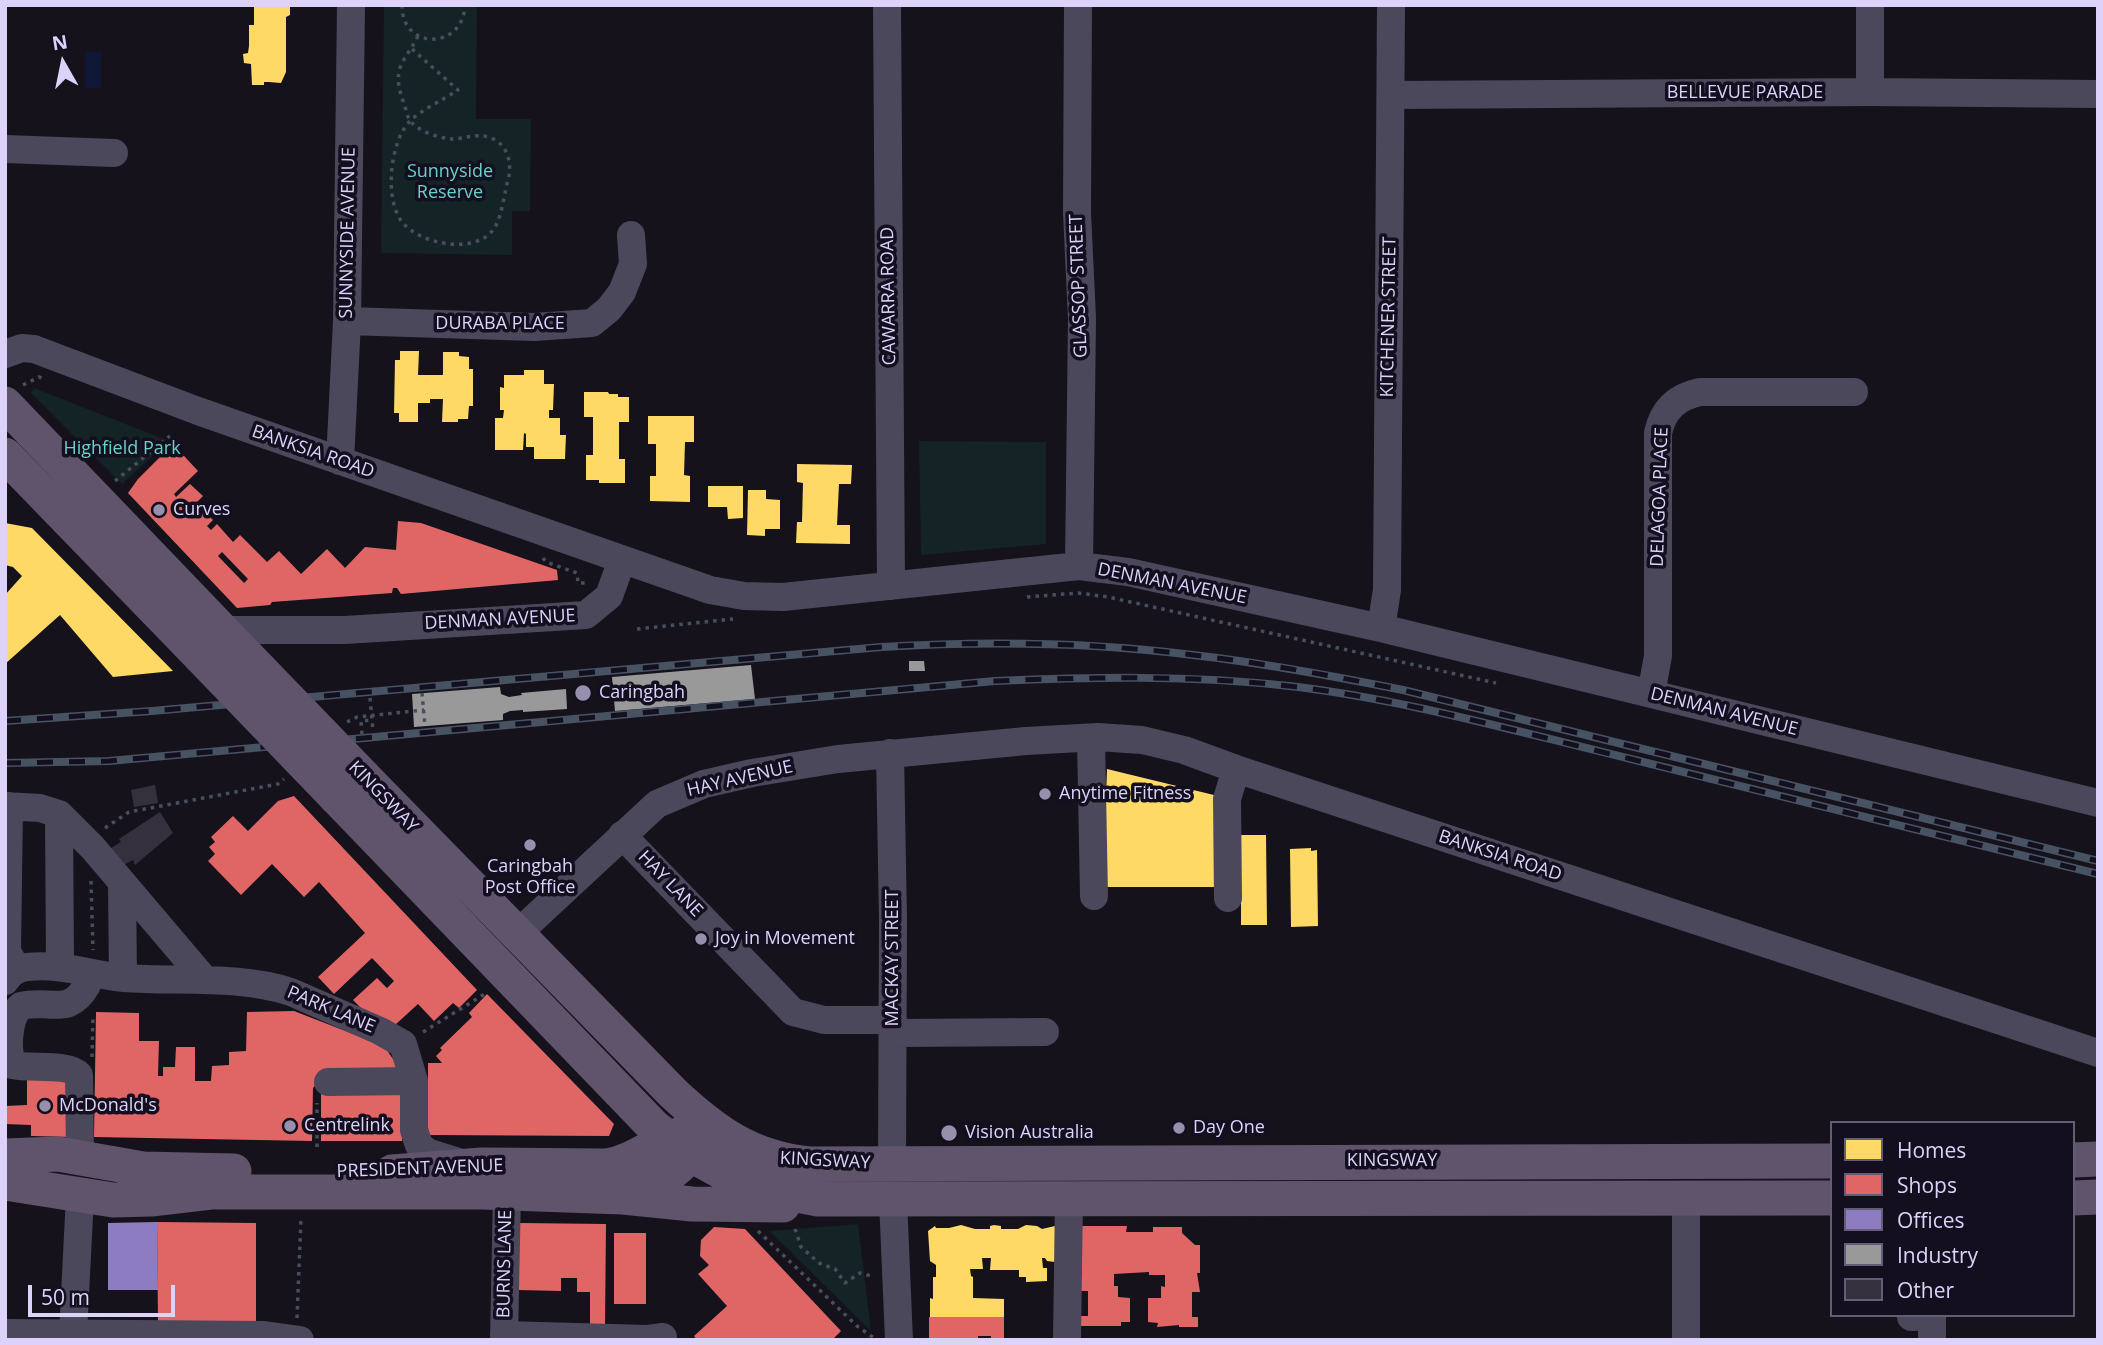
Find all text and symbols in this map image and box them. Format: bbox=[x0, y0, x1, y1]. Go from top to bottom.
north arrow bbox=[28, 28, 98, 98]
text: N bbox=[50, 28, 69, 56]
street label: BELLEVUE PARADE bbox=[1667, 82, 1823, 104]
street label: SUNNYSIDE AVENUE bbox=[336, 147, 360, 319]
park label: Sunnyside Reserve bbox=[407, 161, 493, 204]
street label: GLASSOP STREET bbox=[1066, 214, 1092, 358]
street label: CAWARRA ROAD bbox=[877, 227, 901, 365]
street label: KITCHENER STREET bbox=[1377, 236, 1401, 398]
street label: DURABA PLACE bbox=[435, 313, 565, 335]
street label: BANKSIA ROAD bbox=[249, 421, 377, 483]
street label: DELAGOA PLACE bbox=[1647, 427, 1673, 567]
park label: Highfield Park bbox=[63, 438, 181, 460]
place label: Curves bbox=[173, 499, 230, 521]
marker: Curves bbox=[151, 502, 167, 518]
street label: DENMAN AVENUE bbox=[1096, 559, 1248, 609]
street label: DENMAN AVENUE bbox=[424, 605, 576, 635]
place label: Caringbah bbox=[599, 682, 685, 704]
marker: Caringbah bbox=[573, 683, 593, 703]
street label: DENMAN AVENUE bbox=[1648, 683, 1800, 741]
street label: HAY AVENUE bbox=[685, 756, 795, 802]
street label: KINGSWAY bbox=[344, 757, 422, 837]
place label: Anytime Fitness bbox=[1059, 783, 1191, 805]
marker: Anytime Fitness bbox=[1037, 786, 1053, 802]
street label: BANKSIA ROAD bbox=[1436, 826, 1564, 886]
marker: Caringbah Post Office bbox=[522, 837, 538, 853]
street label: HAY LANE bbox=[633, 846, 707, 922]
place label: Caringbah Post Office bbox=[485, 856, 575, 898]
street label: MACKAY STREET bbox=[882, 890, 904, 1026]
place label: Joy in Movement bbox=[715, 928, 855, 950]
marker: Joy in Movement bbox=[693, 931, 709, 947]
street label: PARK LANE bbox=[284, 982, 378, 1038]
place label: McDonald's bbox=[59, 1095, 157, 1117]
marker: McDonald's bbox=[37, 1098, 53, 1114]
place label: Centrelink bbox=[304, 1115, 390, 1137]
place label: Day One bbox=[1193, 1117, 1265, 1139]
marker: Centrelink bbox=[282, 1118, 298, 1134]
marker: Day One bbox=[1171, 1120, 1187, 1136]
legend bbox=[1830, 1121, 2075, 1317]
place label: Vision Australia bbox=[965, 1122, 1094, 1144]
marker: Vision Australia bbox=[939, 1123, 959, 1143]
text: Homes bbox=[1897, 1136, 1966, 1164]
street label: KINGSWAY bbox=[779, 1148, 871, 1174]
street label: KINGSWAY bbox=[1347, 1150, 1437, 1172]
street label: PRESIDENT AVENUE bbox=[336, 1155, 504, 1183]
text: Shops bbox=[1897, 1171, 1957, 1199]
text: Offices bbox=[1897, 1206, 1965, 1234]
street label: BURNS LANE bbox=[493, 1210, 517, 1318]
text: Industry bbox=[1897, 1241, 1978, 1269]
scale bar bbox=[32, 1272, 178, 1316]
text: Other bbox=[1897, 1276, 1954, 1304]
text: 50 m bbox=[41, 1283, 90, 1311]

